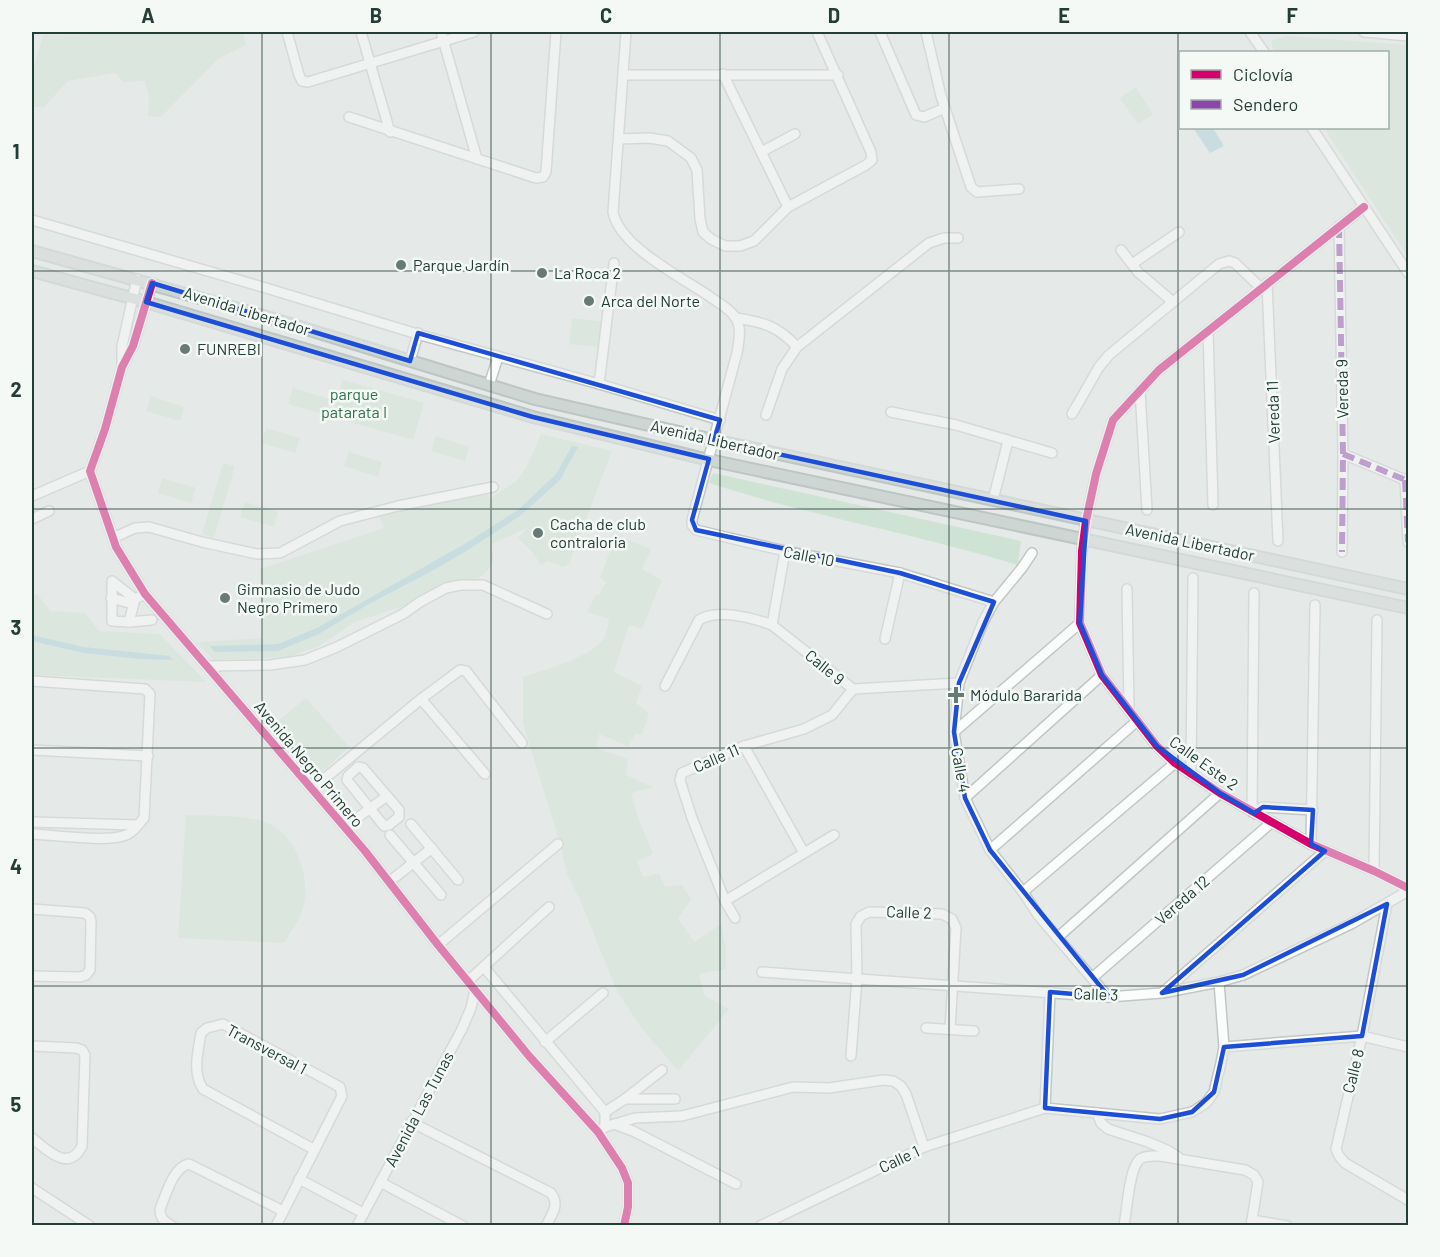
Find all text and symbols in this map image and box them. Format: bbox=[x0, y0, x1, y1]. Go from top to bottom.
text: A bbox=[141, 3, 155, 27]
text: B bbox=[370, 3, 382, 27]
text: C bbox=[600, 3, 612, 27]
text: D bbox=[828, 3, 840, 27]
text: E bbox=[1058, 3, 1070, 27]
text: F bbox=[1286, 3, 1298, 27]
legend bbox=[1179, 51, 1389, 129]
text: Ciclovía bbox=[1233, 63, 1293, 85]
text: Sendero bbox=[1233, 93, 1298, 115]
text: 1 bbox=[12, 139, 20, 163]
place label: Parque Jardín bbox=[413, 255, 509, 274]
marker: Parque Jardín bbox=[394, 258, 408, 272]
place label: La Roca 2 bbox=[554, 263, 621, 282]
marker: La Roca 2 bbox=[535, 266, 549, 280]
street label: Avenida Libertador bbox=[181, 282, 313, 339]
place label: Arca del Norte bbox=[601, 291, 700, 310]
marker: Arca del Norte bbox=[582, 294, 596, 308]
place label: FUNREBI bbox=[197, 339, 261, 358]
marker: FUNREBI bbox=[178, 342, 192, 356]
street label: Vereda 9 bbox=[1331, 359, 1352, 419]
text: 2 bbox=[10, 377, 22, 401]
street label: Vereda 11 bbox=[1262, 380, 1283, 444]
park label: parque patarata I bbox=[321, 384, 387, 421]
street label: Avenida Libertador bbox=[649, 415, 782, 464]
place label: Cacha de club contraloria bbox=[550, 514, 646, 551]
street label: Avenida Libertador bbox=[1124, 519, 1257, 565]
marker: Cacha de club contraloria bbox=[531, 526, 545, 540]
street label: Calle 10 bbox=[782, 541, 836, 570]
place label: Gimnasio de Judo Negro Primero bbox=[237, 579, 360, 616]
marker: Gimnasio de Judo Negro Primero bbox=[218, 591, 232, 605]
text: 3 bbox=[11, 615, 21, 639]
street label: Calle 9 bbox=[802, 645, 849, 688]
place label: Módulo Bararida bbox=[970, 685, 1082, 704]
marker: Módulo Bararida bbox=[947, 686, 965, 704]
street label: Avenida Negro Primero bbox=[251, 697, 368, 831]
street label: Calle Este 2 bbox=[1166, 731, 1242, 794]
street label: Calle 11 bbox=[690, 739, 742, 776]
street label: Calle 4 bbox=[948, 746, 975, 794]
text: 4 bbox=[10, 854, 22, 878]
street label: Vereda 12 bbox=[1151, 871, 1213, 928]
street label: Calle 2 bbox=[886, 901, 932, 922]
street label: Calle 3 bbox=[1073, 983, 1119, 1004]
street label: Transversal 1 bbox=[224, 1020, 311, 1078]
street label: Calle 8 bbox=[1338, 1047, 1367, 1095]
street label: Avenida Las Tunas bbox=[380, 1048, 457, 1170]
text: 5 bbox=[11, 1092, 22, 1116]
street label: Calle 1 bbox=[876, 1141, 922, 1176]

